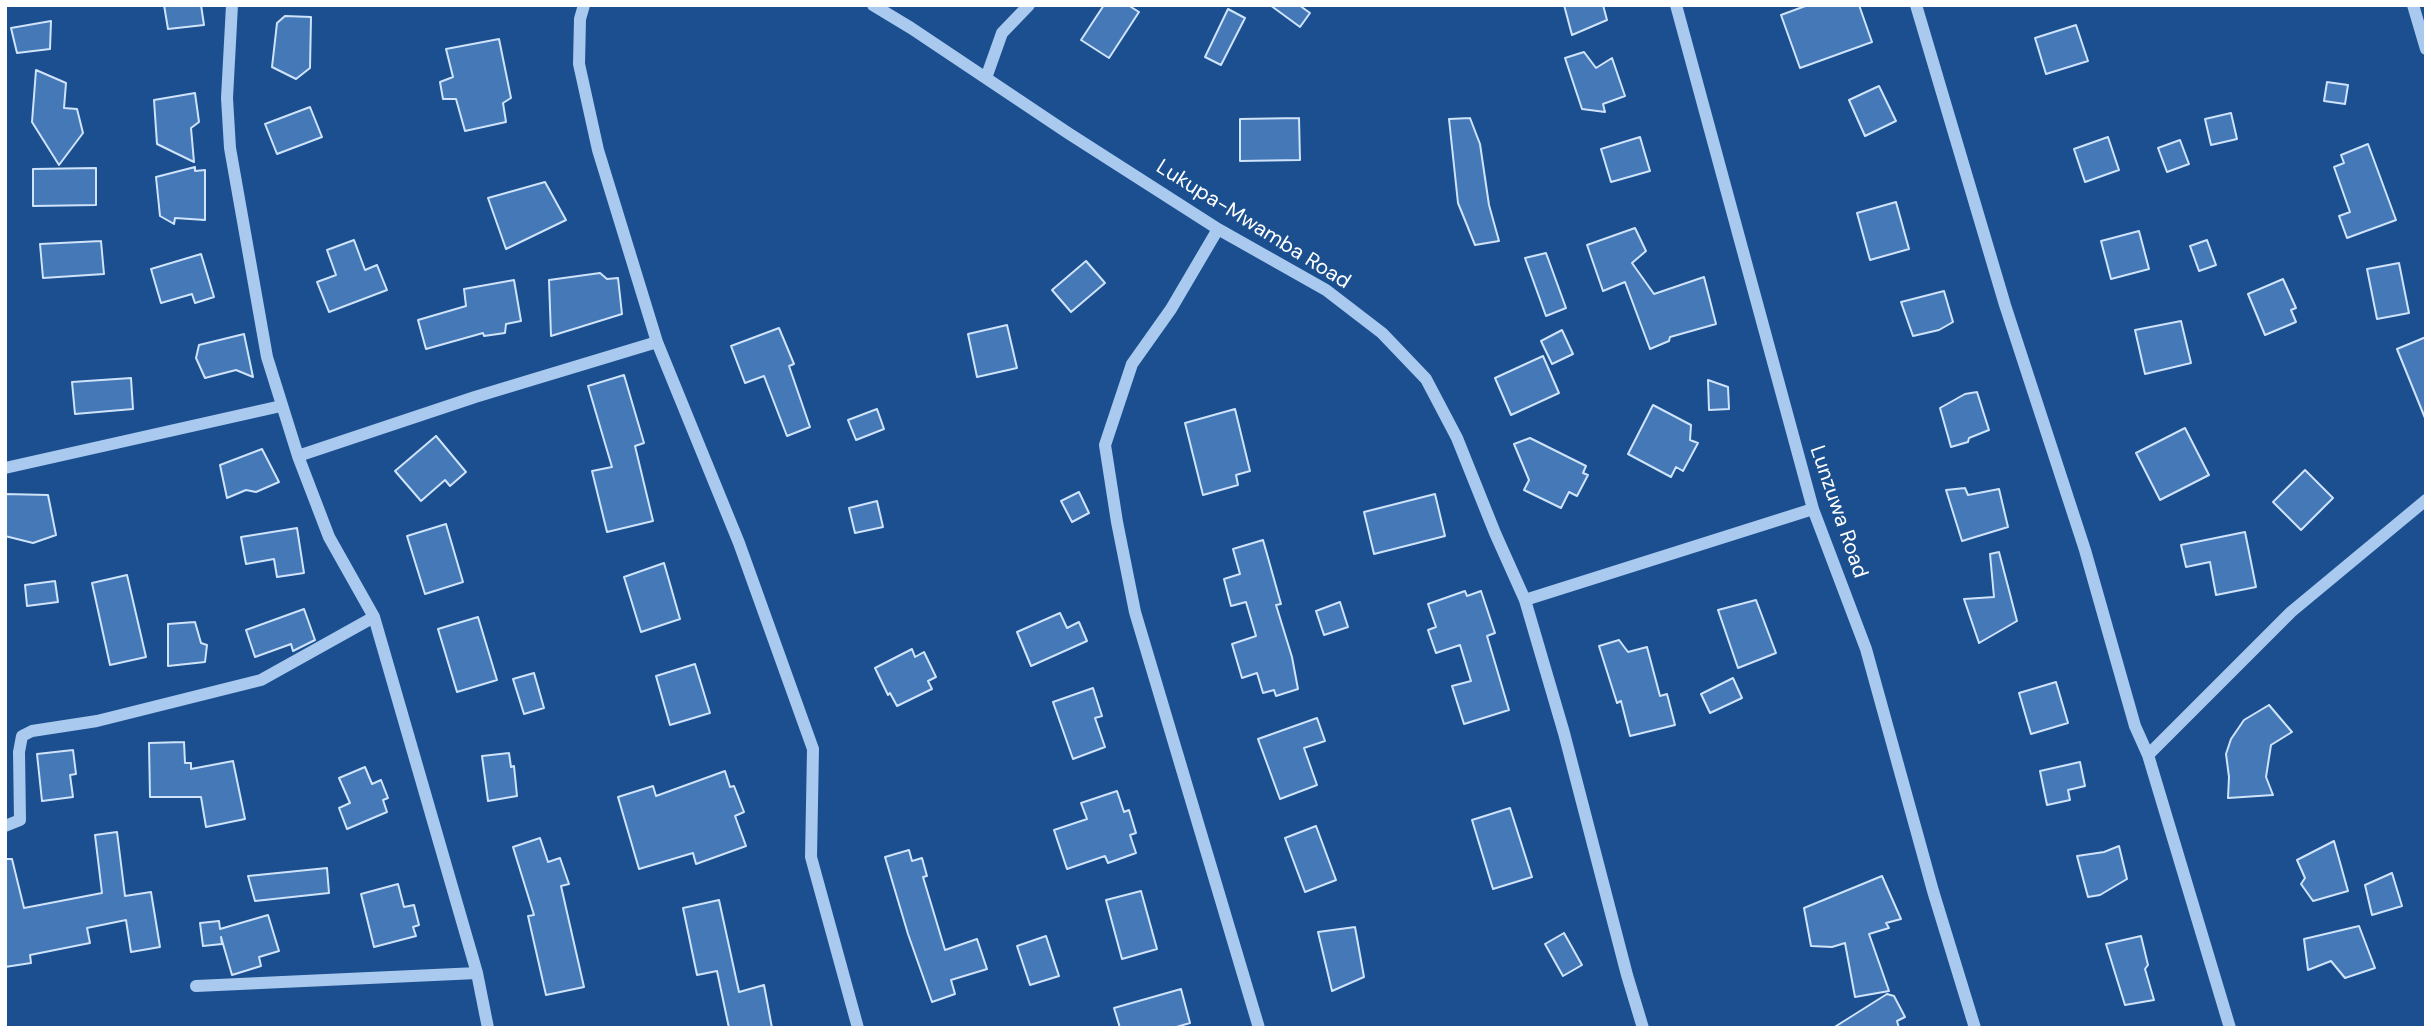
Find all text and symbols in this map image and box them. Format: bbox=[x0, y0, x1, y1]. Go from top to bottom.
street label: Lukupa-Mwamba Road bbox=[1151, 155, 1355, 295]
street label: Lunzuwa Road bbox=[1804, 442, 1872, 582]

